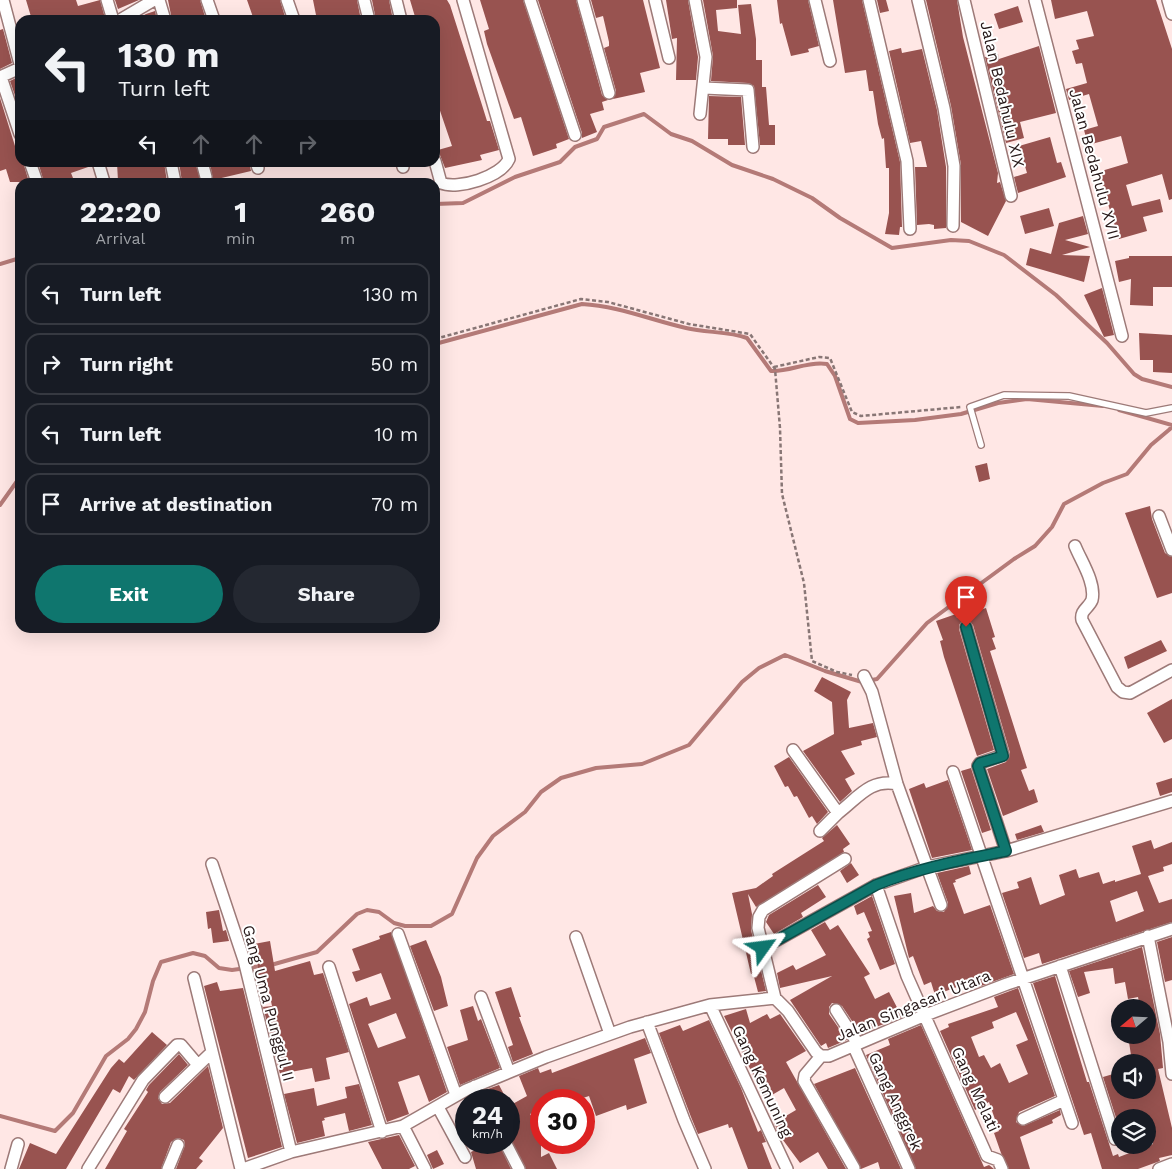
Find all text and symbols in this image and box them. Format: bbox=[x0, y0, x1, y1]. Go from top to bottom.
street label: Jalan Bedahulu XIX bbox=[976, 19, 1029, 170]
text: 130 m bbox=[118, 34, 219, 76]
icon: left bbox=[35, 35, 100, 100]
text: Turn left bbox=[118, 76, 210, 101]
street label: Jalan Bedahulu XVII bbox=[1065, 87, 1124, 242]
icon: left bbox=[134, 130, 162, 158]
icon: ahead bbox=[187, 130, 215, 158]
icon: ahead bbox=[240, 130, 268, 158]
icon: right bbox=[293, 130, 321, 158]
text: 22:20 bbox=[79, 194, 161, 229]
text: 1 bbox=[234, 194, 247, 229]
text: 260 bbox=[320, 194, 376, 229]
text: Arrival bbox=[96, 229, 145, 248]
text: min bbox=[226, 229, 255, 248]
text: m bbox=[340, 229, 355, 248]
icon: left bbox=[37, 280, 65, 308]
text: Turn left bbox=[80, 283, 161, 306]
text: 130 m bbox=[363, 283, 418, 306]
icon: right bbox=[37, 350, 65, 378]
text: Turn right bbox=[80, 353, 173, 376]
text: 50 m bbox=[371, 353, 418, 376]
icon: left bbox=[37, 420, 65, 448]
text: Turn left bbox=[80, 423, 161, 446]
text: 10 m bbox=[374, 423, 418, 446]
icon: arrive bbox=[37, 490, 65, 518]
text: Arrive at destination bbox=[80, 493, 272, 516]
text: 70 m bbox=[371, 493, 418, 516]
button: Exit bbox=[35, 565, 223, 623]
button: Share bbox=[233, 565, 420, 623]
pin bbox=[945, 576, 987, 627]
icon: arrive bbox=[952, 583, 980, 611]
position arrow bbox=[736, 921, 788, 973]
street label: Gang Uma Punggul II bbox=[239, 923, 299, 1083]
street label: Jalan Singasari Utara bbox=[833, 966, 993, 1045]
north arrow bbox=[1111, 999, 1156, 1044]
map controls bbox=[1111, 999, 1156, 1154]
street label: Gang Kemuning bbox=[728, 1022, 797, 1141]
street label: Gang Melati bbox=[948, 1044, 1004, 1135]
street label: Gang Anggrek bbox=[865, 1049, 927, 1153]
button: sound bbox=[1111, 1054, 1156, 1099]
speed limit sign: 30 bbox=[530, 1089, 595, 1154]
text: 24 bbox=[472, 1101, 503, 1130]
button: layers bbox=[1111, 1109, 1156, 1154]
text: km/h bbox=[472, 1127, 503, 1141]

